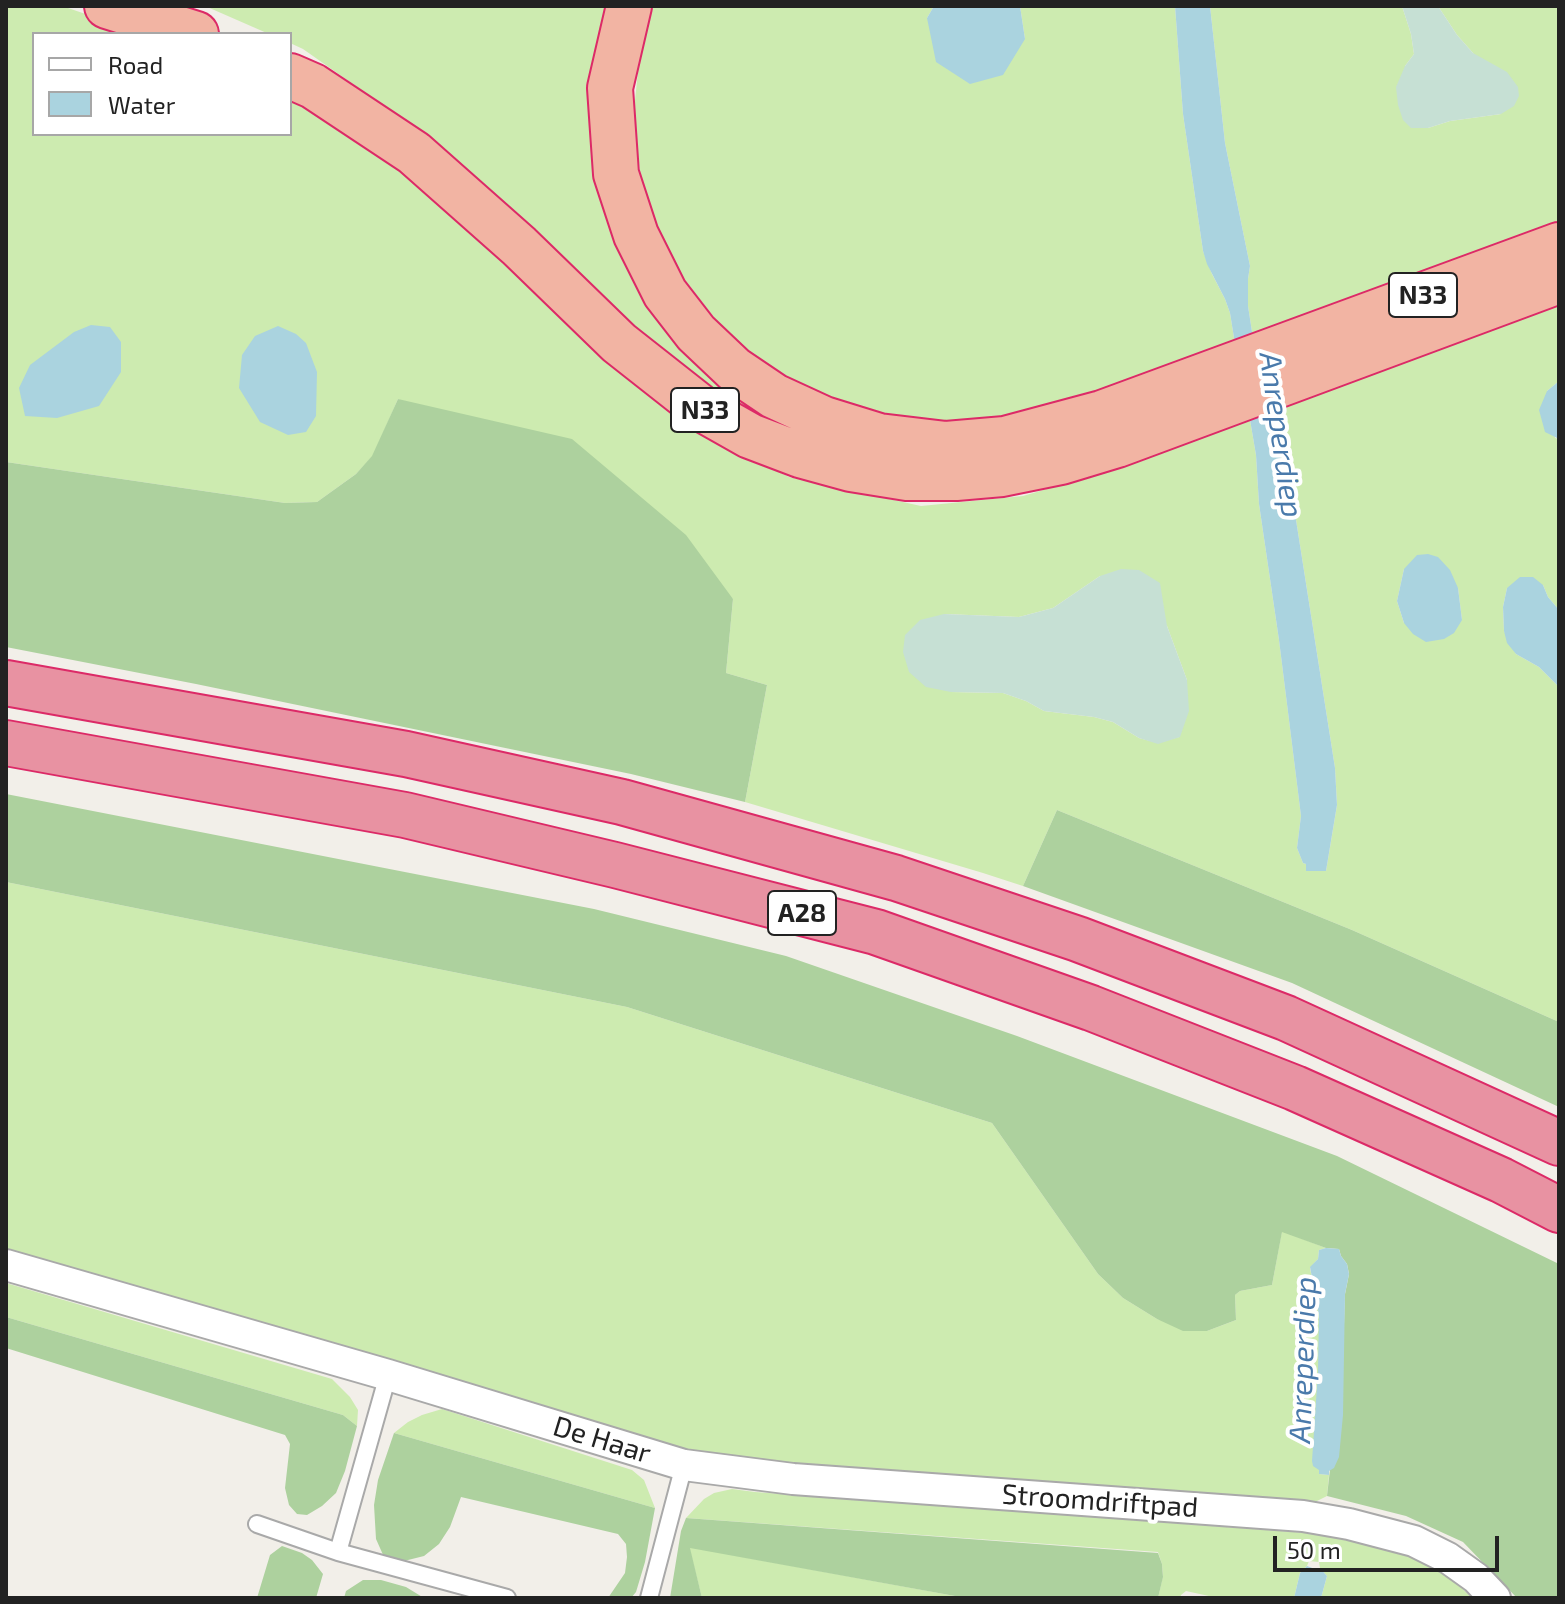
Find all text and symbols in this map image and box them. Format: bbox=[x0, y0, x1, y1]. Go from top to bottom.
legend bbox=[32, 32, 292, 136]
text: Road bbox=[108, 50, 163, 79]
text: Water bbox=[108, 90, 175, 119]
road number: N33 bbox=[1389, 273, 1457, 317]
water label: Anreperdiep bbox=[1252, 350, 1310, 520]
road number: N33 bbox=[671, 388, 739, 432]
road number: A28 bbox=[768, 891, 836, 935]
water label: Anreperdiep bbox=[1282, 1276, 1324, 1444]
street label: De Haar bbox=[549, 1409, 655, 1471]
street label: Stroomdriftpad bbox=[1001, 1477, 1199, 1525]
scale bar bbox=[1277, 1520, 1503, 1570]
text: 50 m bbox=[1287, 1535, 1341, 1564]

